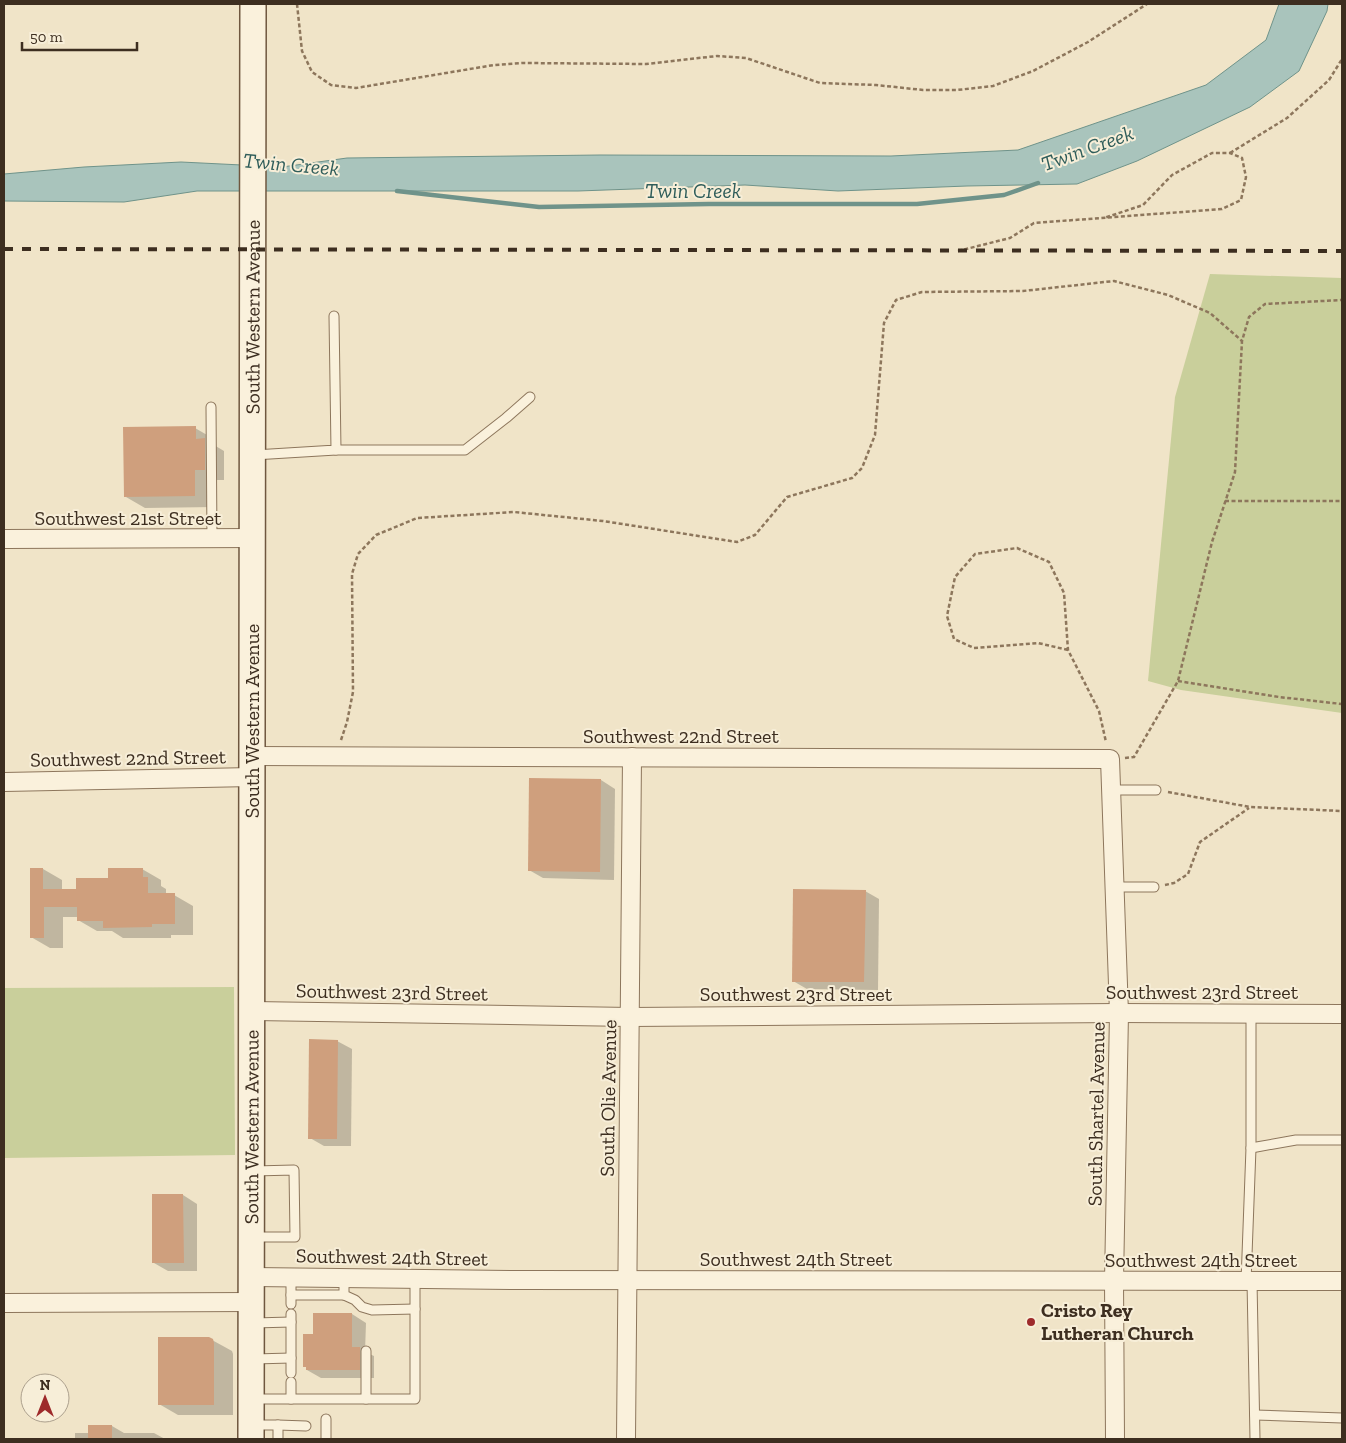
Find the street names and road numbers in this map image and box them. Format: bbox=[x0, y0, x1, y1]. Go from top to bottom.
street label: South Western Avenue bbox=[240, 220, 265, 414]
street label: Southwest 21st Street bbox=[34, 506, 222, 530]
street label: South Western Avenue bbox=[240, 624, 264, 818]
street label: Southwest 22nd Street bbox=[583, 724, 780, 748]
street label: Southwest 22nd Street bbox=[30, 744, 227, 772]
street label: Southwest 23rd Street bbox=[296, 978, 489, 1006]
street label: Southwest 23rd Street bbox=[1106, 980, 1299, 1004]
street label: Southwest 23rd Street bbox=[700, 982, 893, 1006]
street label: South Olie Avenue bbox=[595, 1019, 621, 1177]
street label: South Shartel Avenue bbox=[1082, 1022, 1110, 1206]
street label: South Western Avenue bbox=[239, 1030, 264, 1224]
street label: Southwest 24th Street bbox=[296, 1243, 489, 1271]
street label: Southwest 24th Street bbox=[700, 1247, 893, 1271]
street label: Southwest 24th Street bbox=[1105, 1248, 1298, 1272]

